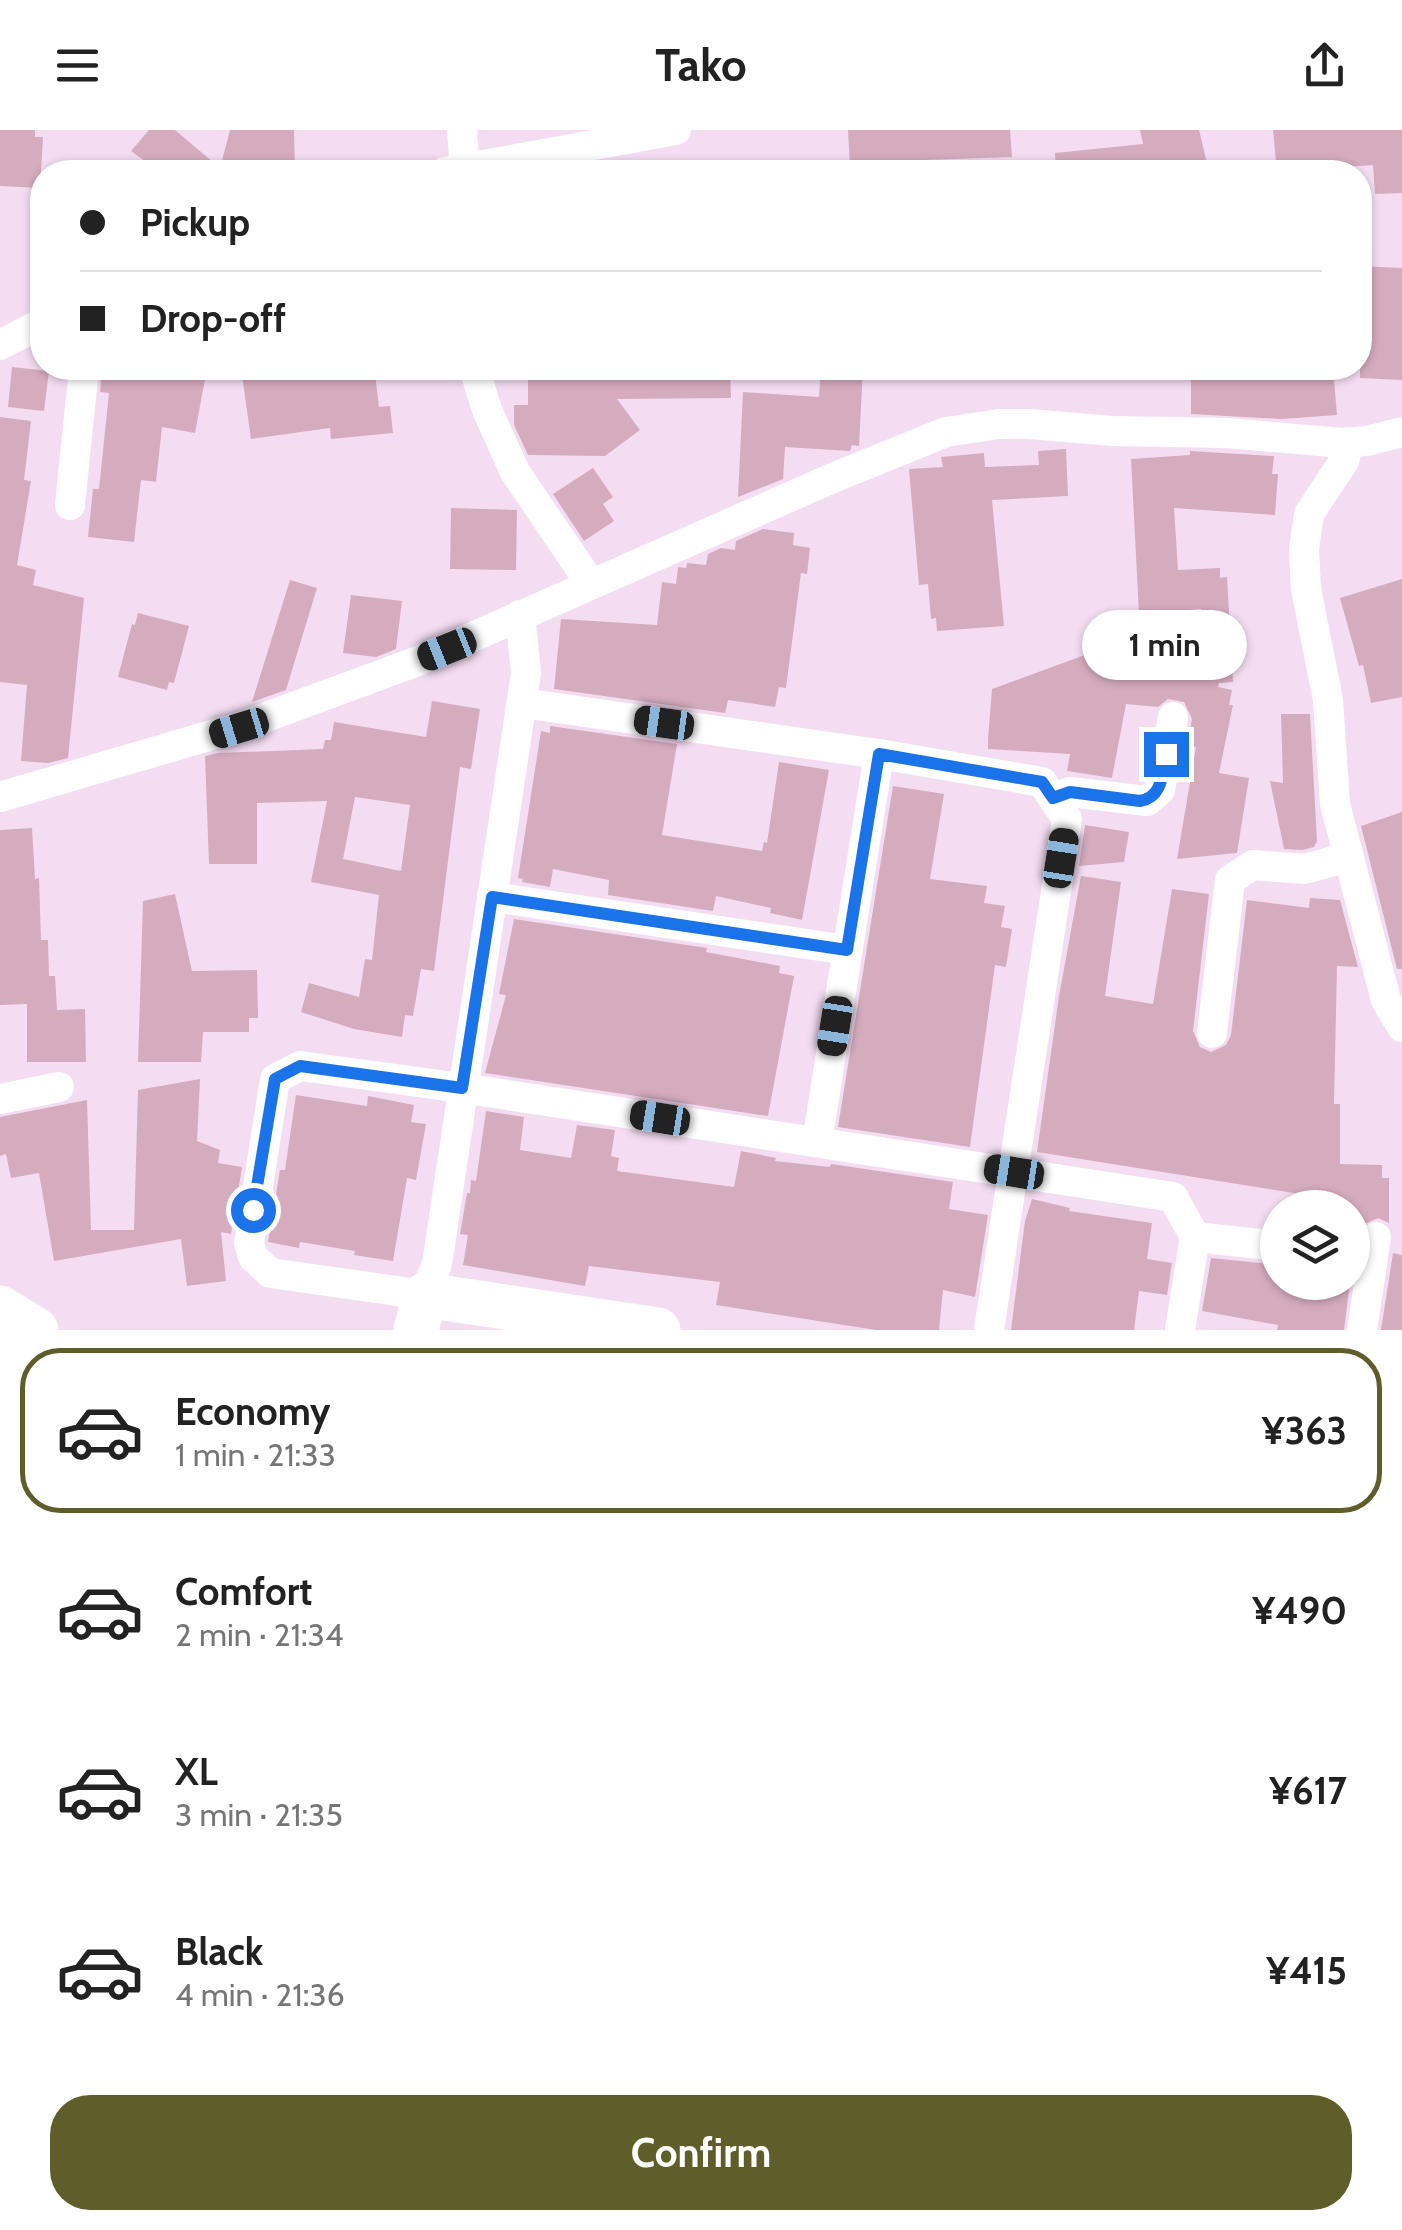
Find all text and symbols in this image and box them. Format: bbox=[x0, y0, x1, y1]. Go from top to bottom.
icon: menu bbox=[50, 38, 105, 93]
text: Tako bbox=[655, 38, 747, 92]
icon: share bbox=[1297, 38, 1352, 93]
text: Pickup bbox=[140, 199, 250, 246]
text: Drop-off bbox=[140, 295, 286, 342]
callout: 1 min bbox=[1084, 609, 1248, 679]
car bbox=[414, 624, 480, 674]
text: 1 min bbox=[1128, 625, 1201, 664]
car bbox=[632, 704, 696, 742]
car bbox=[206, 705, 272, 751]
route end bbox=[1144, 732, 1189, 777]
car bbox=[1041, 826, 1081, 890]
car bbox=[815, 994, 855, 1058]
car bbox=[628, 1098, 692, 1138]
car bbox=[982, 1152, 1046, 1192]
route start bbox=[231, 1188, 276, 1233]
map controls bbox=[1260, 1190, 1370, 1300]
button: layers bbox=[1260, 1190, 1370, 1300]
icon: car bbox=[55, 1386, 145, 1476]
text: Economy bbox=[175, 1388, 330, 1435]
text: ¥363 bbox=[1262, 1407, 1347, 1454]
text: 1 min · 21:33 bbox=[175, 1435, 336, 1474]
icon: car bbox=[55, 1566, 145, 1656]
text: Comfort bbox=[175, 1568, 312, 1615]
text: ¥490 bbox=[1252, 1587, 1347, 1634]
text: 2 min · 21:34 bbox=[175, 1615, 343, 1654]
icon: car bbox=[55, 1746, 145, 1836]
text: XL bbox=[175, 1748, 218, 1795]
text: ¥617 bbox=[1269, 1767, 1347, 1814]
text: 3 min · 21:35 bbox=[175, 1795, 343, 1834]
icon: car bbox=[55, 1926, 145, 2016]
text: Black bbox=[175, 1928, 263, 1975]
text: ¥415 bbox=[1266, 1947, 1347, 1994]
text: 4 min · 21:36 bbox=[175, 1975, 345, 2014]
button: Confirm bbox=[50, 2095, 1352, 2210]

